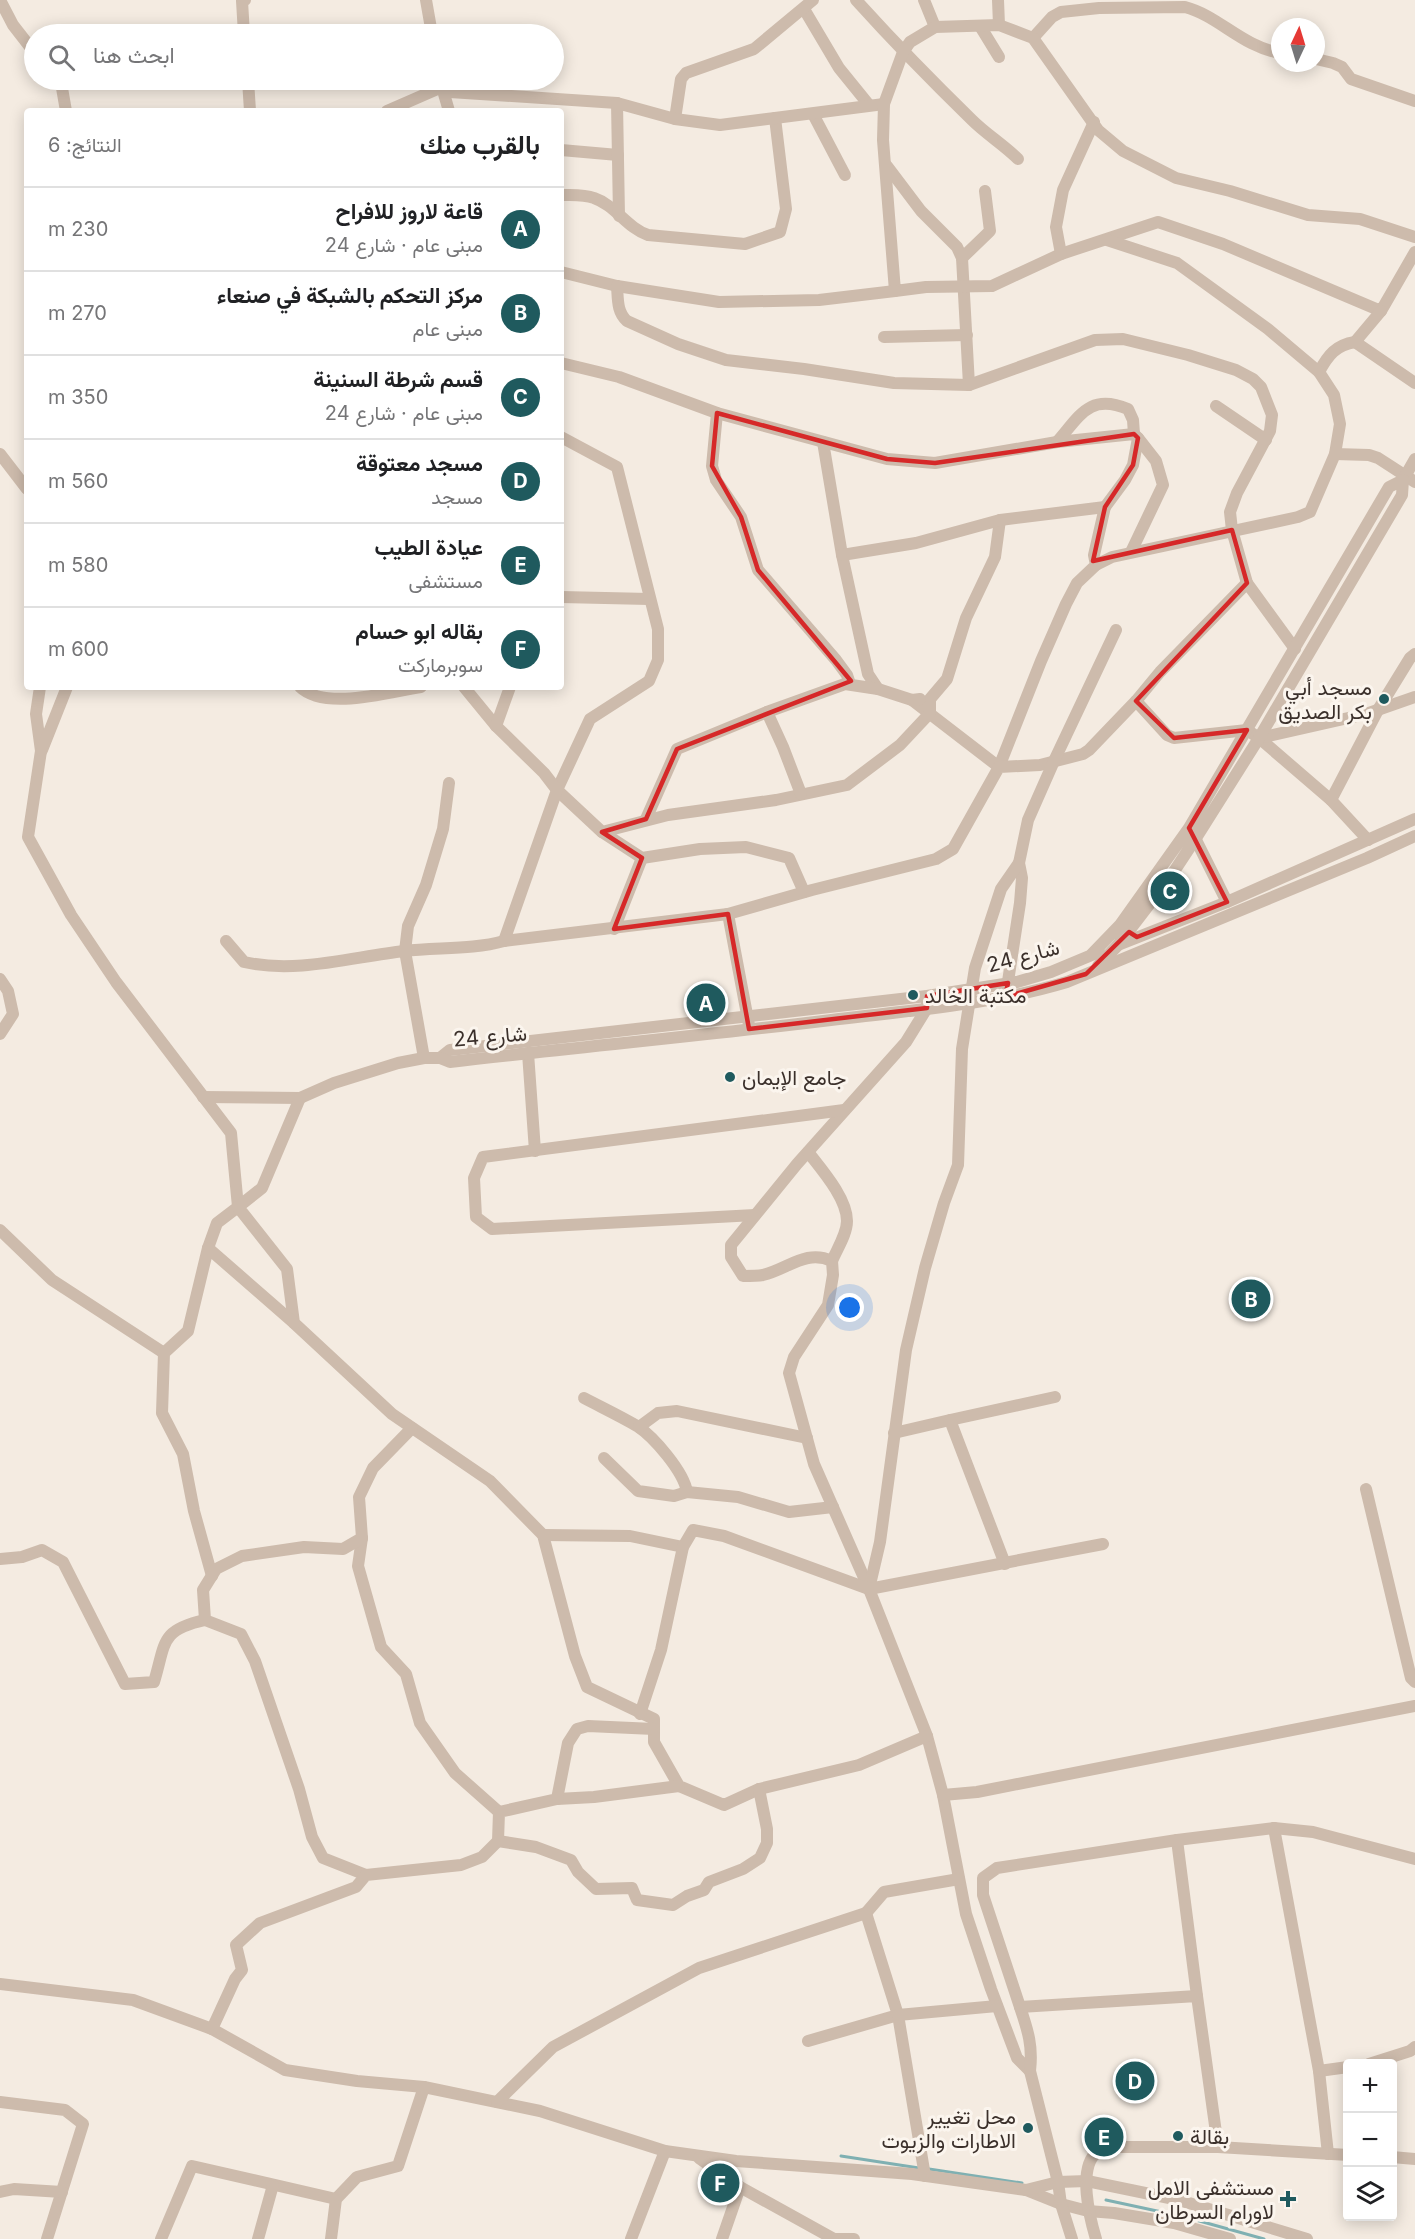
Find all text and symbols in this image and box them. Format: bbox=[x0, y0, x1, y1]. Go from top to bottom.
north arrow bbox=[1271, 18, 1325, 72]
search box bbox=[24, 24, 564, 90]
icon: search bbox=[45, 41, 78, 74]
text: ابحث هنا bbox=[93, 42, 175, 68]
text: بالقرب منك bbox=[420, 129, 540, 160]
text: النتائج: 6 bbox=[48, 133, 122, 157]
text: قاعة لاروز للافراح bbox=[336, 198, 483, 224]
text: 230 m bbox=[48, 217, 108, 241]
text: A bbox=[513, 217, 528, 241]
text: مبنى عام · شارع 24 bbox=[325, 233, 483, 257]
text: مركز التحكم بالشبكة في صنعاء bbox=[217, 282, 483, 308]
text: 270 m bbox=[48, 301, 107, 325]
text: B bbox=[514, 301, 527, 325]
text: مبنى عام bbox=[413, 317, 483, 341]
text: قسم شرطة السنينة bbox=[313, 366, 483, 392]
text: 350 m bbox=[48, 385, 108, 409]
text: C bbox=[513, 385, 528, 409]
text: مبنى عام · شارع 24 bbox=[325, 401, 483, 425]
text: مسجد معتوقة bbox=[356, 450, 483, 476]
text: 560 m bbox=[48, 469, 108, 493]
text: D bbox=[513, 469, 528, 493]
text: مسجد bbox=[431, 485, 483, 509]
text: عيادة الطيب bbox=[375, 534, 483, 560]
text: 580 m bbox=[48, 553, 108, 577]
text: E bbox=[514, 553, 527, 577]
text: مستشفى bbox=[408, 569, 483, 593]
text: بقاله ابو حسام bbox=[355, 618, 483, 644]
text: 600 m bbox=[48, 637, 109, 661]
text: F bbox=[515, 637, 526, 661]
text: سوبرماركت bbox=[398, 653, 483, 677]
place label: مسجد أبي بكر الصديق bbox=[1278, 675, 1372, 725]
marker: مسجد أبي بكر الصديق bbox=[1377, 692, 1391, 706]
pin: C bbox=[1150, 868, 1190, 914]
street label: شارع 24 bbox=[984, 934, 1063, 980]
pin: A bbox=[686, 980, 726, 1026]
place label: مكتبة الخالد bbox=[925, 983, 1026, 1008]
marker: مكتبة الخالد bbox=[906, 988, 920, 1002]
street label: شارع 24 bbox=[452, 1020, 528, 1054]
place label: جامع الإيمان bbox=[742, 1065, 846, 1092]
marker: جامع الإيمان bbox=[723, 1070, 737, 1084]
pin: B bbox=[1232, 1276, 1270, 1322]
your location bbox=[835, 1293, 864, 1322]
pin: D bbox=[1116, 2058, 1154, 2104]
map controls bbox=[1343, 2059, 1397, 2221]
button: + bbox=[1343, 2059, 1397, 2113]
place label: محل تغيير الاطارات والزيوت bbox=[881, 2104, 1016, 2154]
button: − bbox=[1343, 2113, 1397, 2167]
pin: E bbox=[1084, 2114, 1124, 2160]
marker: محل تغيير الاطارات والزيوت bbox=[1021, 2121, 1035, 2135]
place label: بقالة bbox=[1190, 2124, 1229, 2149]
marker: بقالة bbox=[1171, 2129, 1185, 2143]
pin: F bbox=[700, 2160, 740, 2206]
button: layers bbox=[1343, 2167, 1397, 2221]
place label: مستشفى الامل لاورام السرطان bbox=[1148, 2175, 1274, 2226]
marker: مستشفى الامل لاورام السرطان bbox=[1279, 2190, 1297, 2208]

